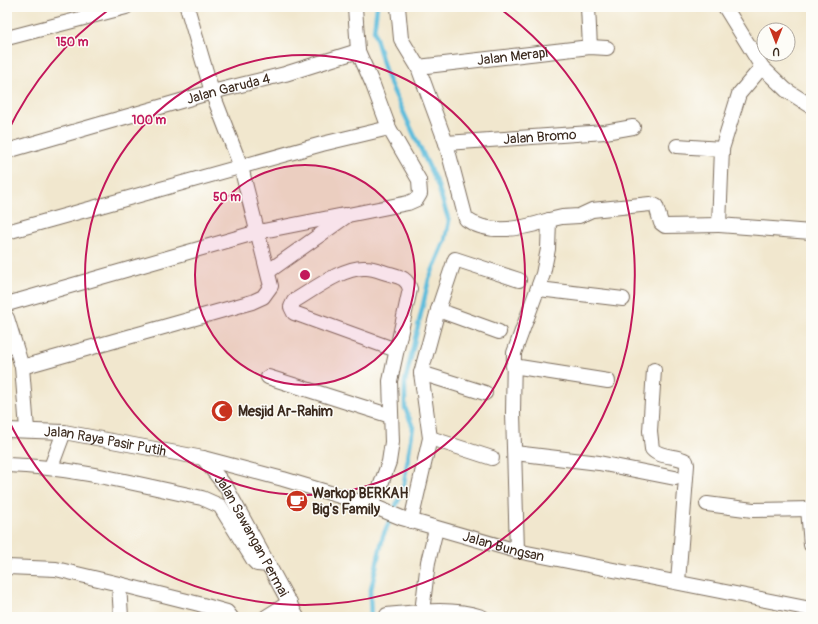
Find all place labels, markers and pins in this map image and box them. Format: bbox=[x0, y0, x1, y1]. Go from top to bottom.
centre of rings bbox=[298, 268, 312, 282]
mosque icon: Mesjid Ar-Rahim bbox=[209, 398, 235, 424]
place label: Mesjid Ar-Rahim bbox=[238, 403, 333, 420]
place label: Warkop BERKAH Big's Family bbox=[312, 485, 408, 518]
cafe icon: Warkop BERKAH Big's Family bbox=[284, 488, 310, 514]

